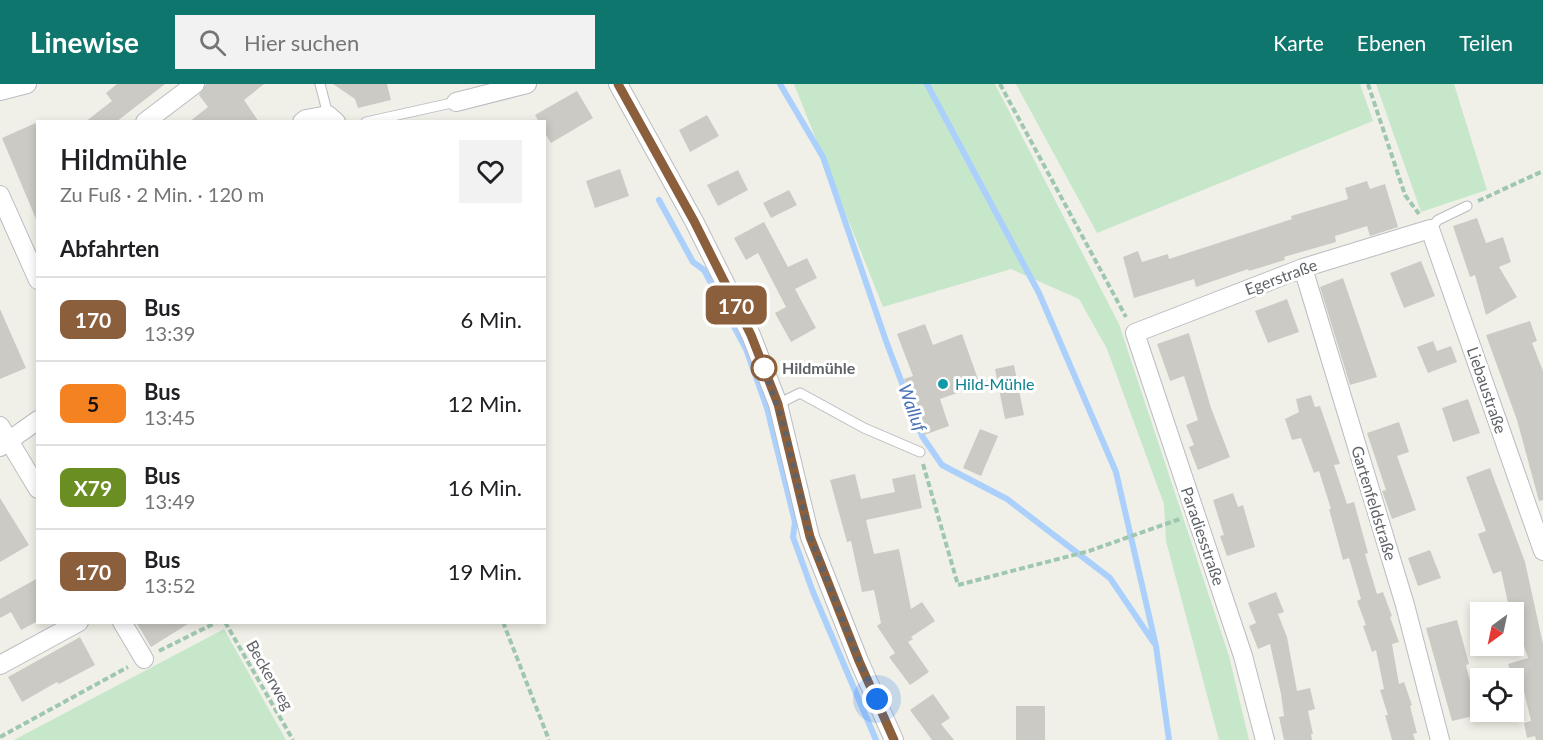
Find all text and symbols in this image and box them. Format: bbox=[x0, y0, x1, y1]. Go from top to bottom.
search box bbox=[175, 15, 595, 69]
text: Linewise bbox=[30, 25, 139, 59]
icon: search bbox=[196, 26, 229, 59]
text: Hier suchen bbox=[244, 29, 359, 56]
text: Karte bbox=[1273, 30, 1324, 55]
text: Ebenen bbox=[1357, 30, 1426, 55]
text: Teilen bbox=[1459, 30, 1513, 55]
button: heart bbox=[459, 140, 522, 203]
text: Hildmühle bbox=[60, 142, 187, 176]
text: Zu Fuß · 2 Min. · 120 m bbox=[60, 182, 264, 206]
text: Abfahrten bbox=[60, 235, 159, 262]
street label: Egerstraße bbox=[1242, 255, 1320, 298]
line badge: 170 bbox=[702, 286, 771, 324]
text: 170 bbox=[718, 293, 754, 318]
text: Bus bbox=[144, 294, 180, 321]
text: 6 Min. bbox=[461, 306, 522, 333]
text: 170 bbox=[75, 307, 111, 332]
text: 13:39 bbox=[144, 321, 195, 345]
street label: Liebaustraße bbox=[1464, 344, 1511, 436]
marker: Hildmühle bbox=[751, 355, 777, 381]
place label: Hildmühle bbox=[782, 358, 856, 377]
place label: Hild-Mühle bbox=[955, 374, 1034, 393]
marker: Hild-Mühle bbox=[936, 377, 950, 391]
text: Bus bbox=[144, 378, 180, 405]
water label: Walluf bbox=[894, 381, 932, 436]
text: 12 Min. bbox=[448, 390, 522, 417]
text: 5 bbox=[87, 391, 99, 416]
text: 13:45 bbox=[144, 405, 195, 429]
street label: Gartenfeldstraße bbox=[1348, 443, 1401, 563]
text: Bus bbox=[144, 462, 180, 489]
text: 16 Min. bbox=[448, 474, 522, 501]
text: X79 bbox=[74, 475, 112, 500]
street label: Paradiesstraße bbox=[1178, 484, 1229, 588]
text: 13:49 bbox=[144, 489, 195, 513]
text: Bus bbox=[144, 546, 180, 573]
text: 19 Min. bbox=[448, 558, 522, 585]
text: 170 bbox=[75, 559, 111, 584]
text: 13:52 bbox=[144, 573, 195, 597]
north arrow bbox=[1470, 602, 1524, 656]
map controls bbox=[1470, 602, 1524, 722]
street label: Beckerweg bbox=[243, 636, 298, 713]
button: locate bbox=[1470, 668, 1524, 722]
your location bbox=[862, 684, 892, 714]

